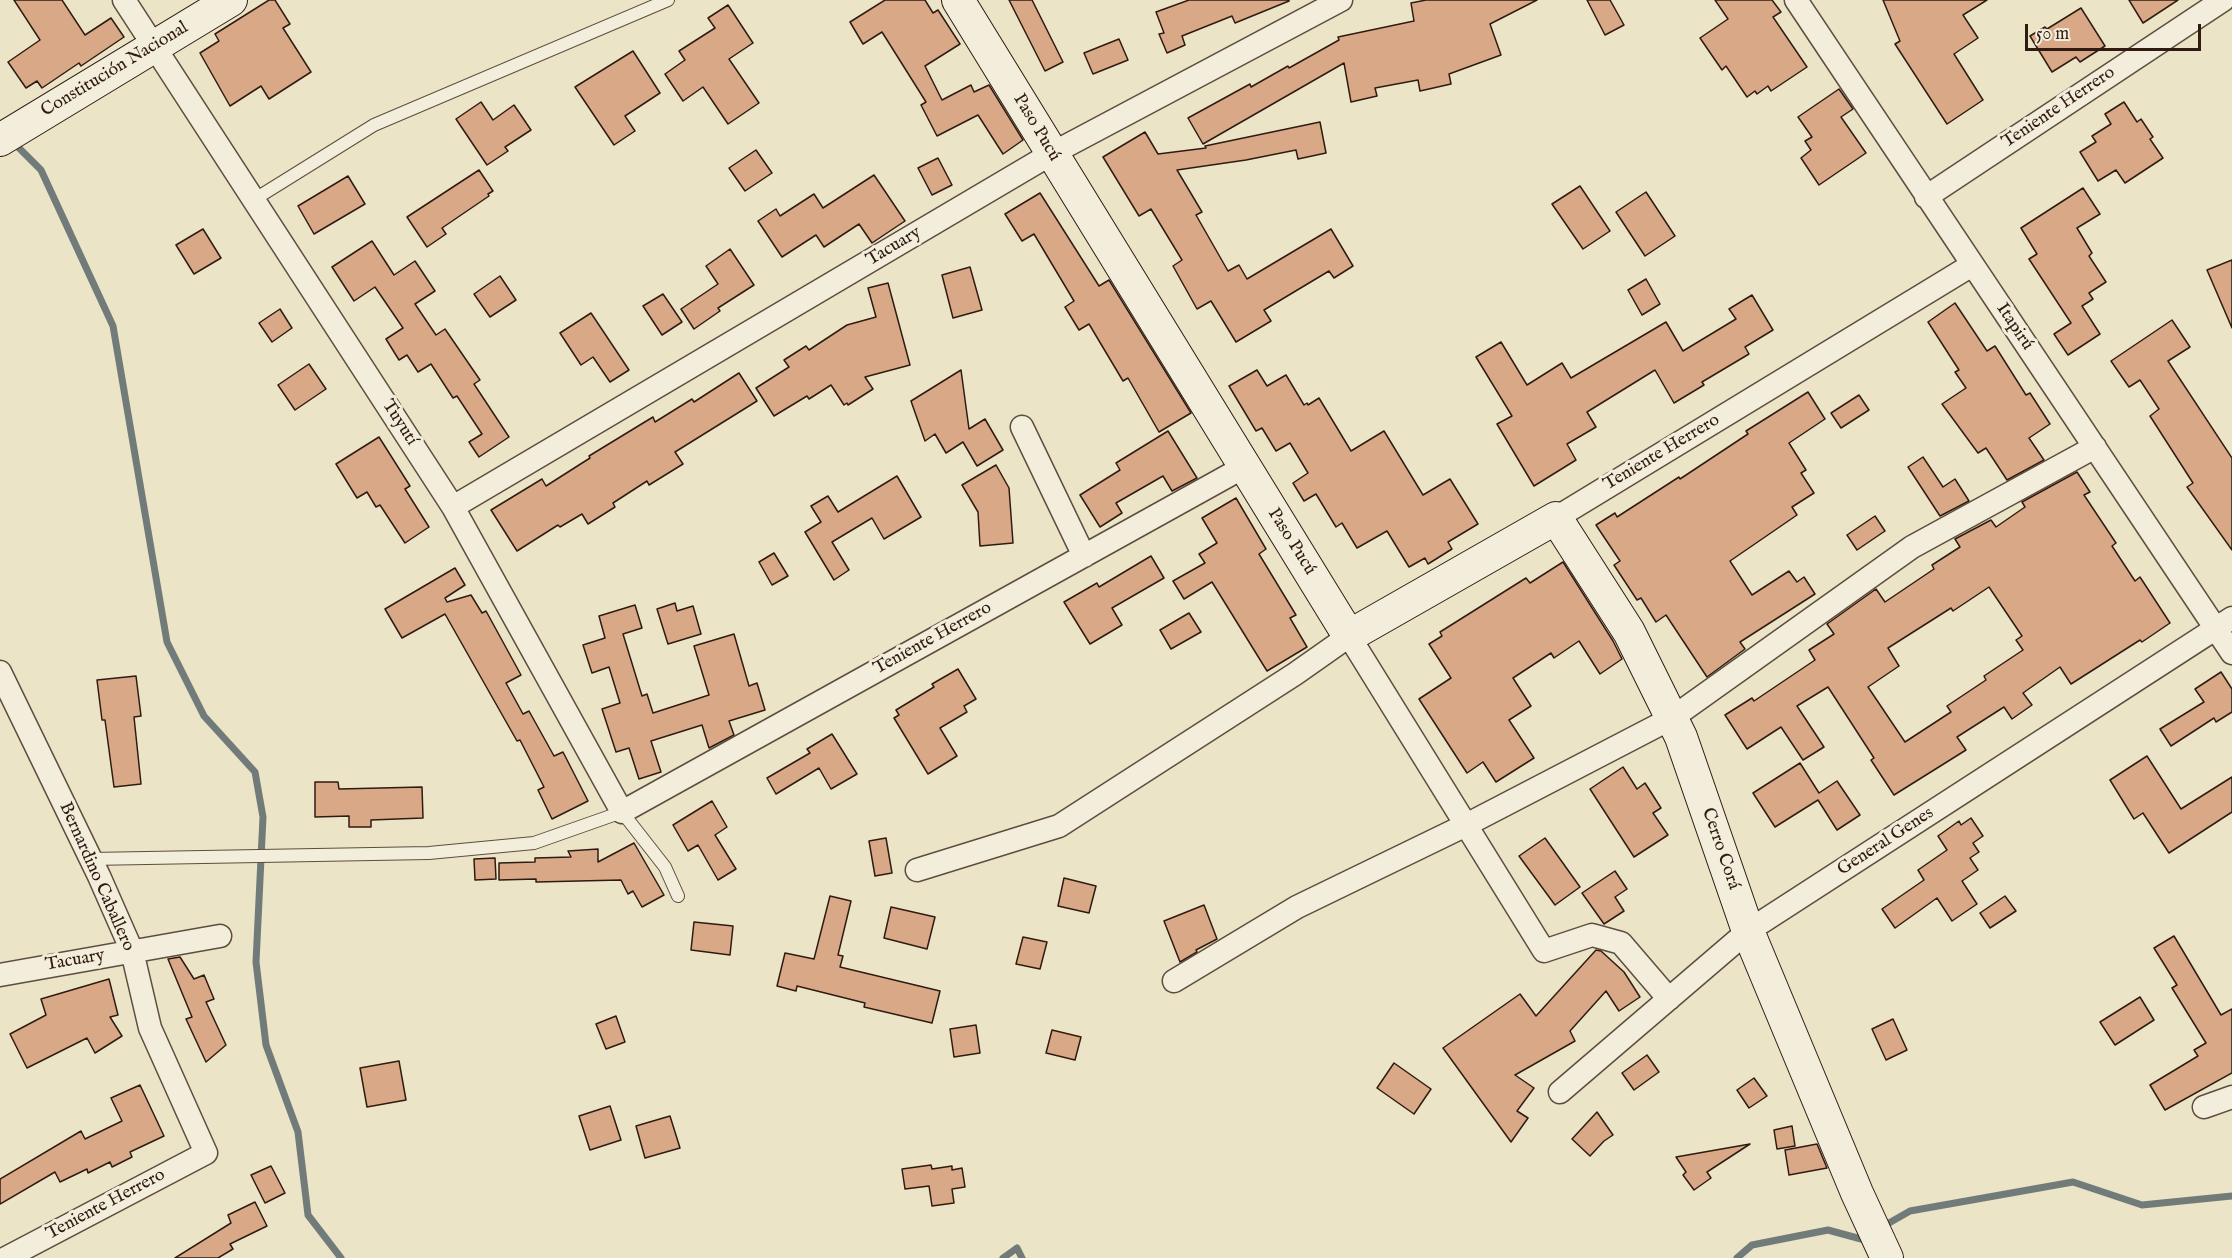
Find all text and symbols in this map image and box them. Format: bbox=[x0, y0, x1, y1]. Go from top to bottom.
scale bar bbox=[2028, 12, 2204, 50]
street label: Constitución Nacional bbox=[38, 18, 192, 122]
text: 50 m bbox=[2036, 23, 2069, 46]
street label: Teniente Herrero bbox=[1998, 62, 2120, 154]
street label: Paso Pucú bbox=[1007, 90, 1065, 166]
street label: Tacuary bbox=[863, 222, 925, 272]
street label: Itapirú bbox=[1991, 299, 2037, 355]
street label: Tuyutí bbox=[376, 396, 422, 450]
street label: Teniente Herrero bbox=[1600, 410, 1724, 496]
street label: Paso Pucú bbox=[1262, 505, 1320, 579]
street label: Teniente Herrero bbox=[870, 598, 996, 680]
street label: Bernardino Caballero bbox=[53, 799, 139, 955]
street label: General Genes bbox=[1834, 803, 1938, 881]
street label: Cerro Corá bbox=[1696, 805, 1744, 893]
street label: Tacuary bbox=[44, 945, 106, 977]
street label: Teniente Herrero bbox=[43, 1165, 169, 1245]

